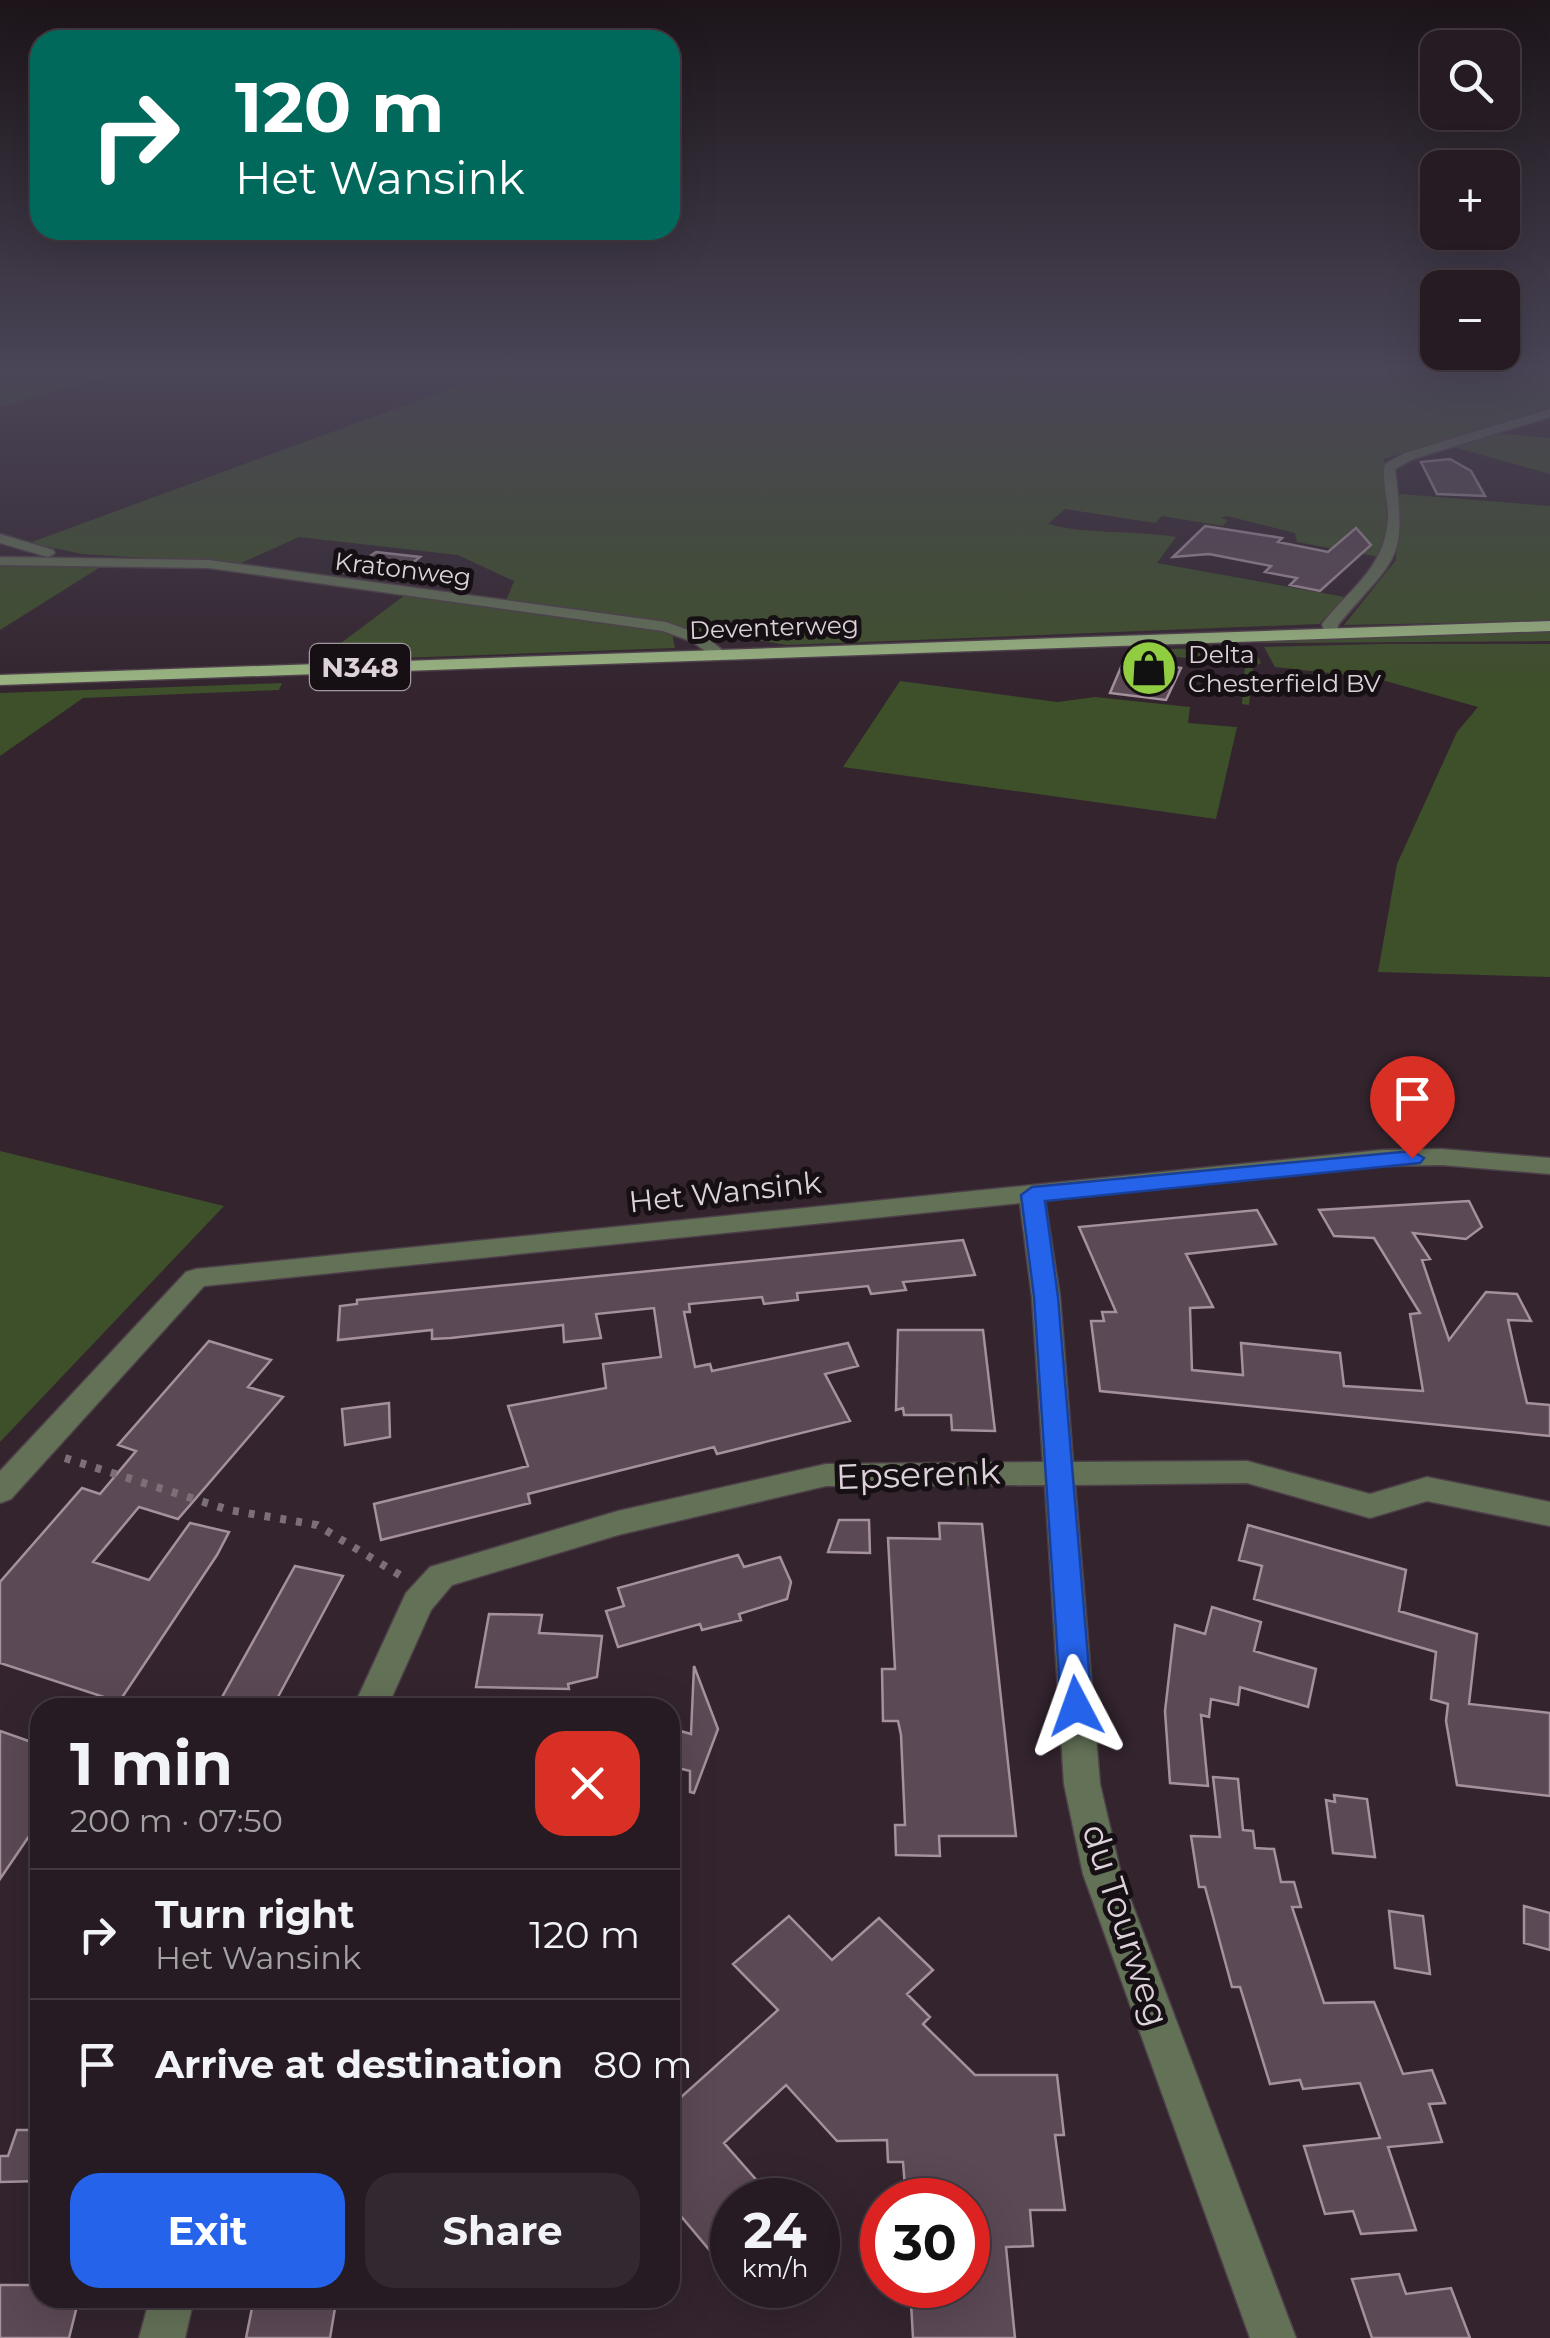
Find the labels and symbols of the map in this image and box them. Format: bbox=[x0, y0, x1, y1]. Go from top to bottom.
street label: Kratonweg bbox=[333, 546, 473, 592]
street label: Deventerweg bbox=[689, 609, 859, 645]
shop icon: Delta Chesterfield BV bbox=[1119, 638, 1179, 698]
place label: Delta Chesterfield BV bbox=[1188, 639, 1382, 698]
road number: N348 bbox=[310, 644, 410, 690]
pin bbox=[1370, 1056, 1455, 1159]
street label: Het Wansink bbox=[627, 1164, 823, 1220]
street label: Epserenk bbox=[835, 1450, 1001, 1498]
position arrow bbox=[1024, 1654, 1128, 1758]
street label: du Tourweg bbox=[1073, 1819, 1179, 2031]
speed limit sign: 30 bbox=[860, 2178, 990, 2308]

